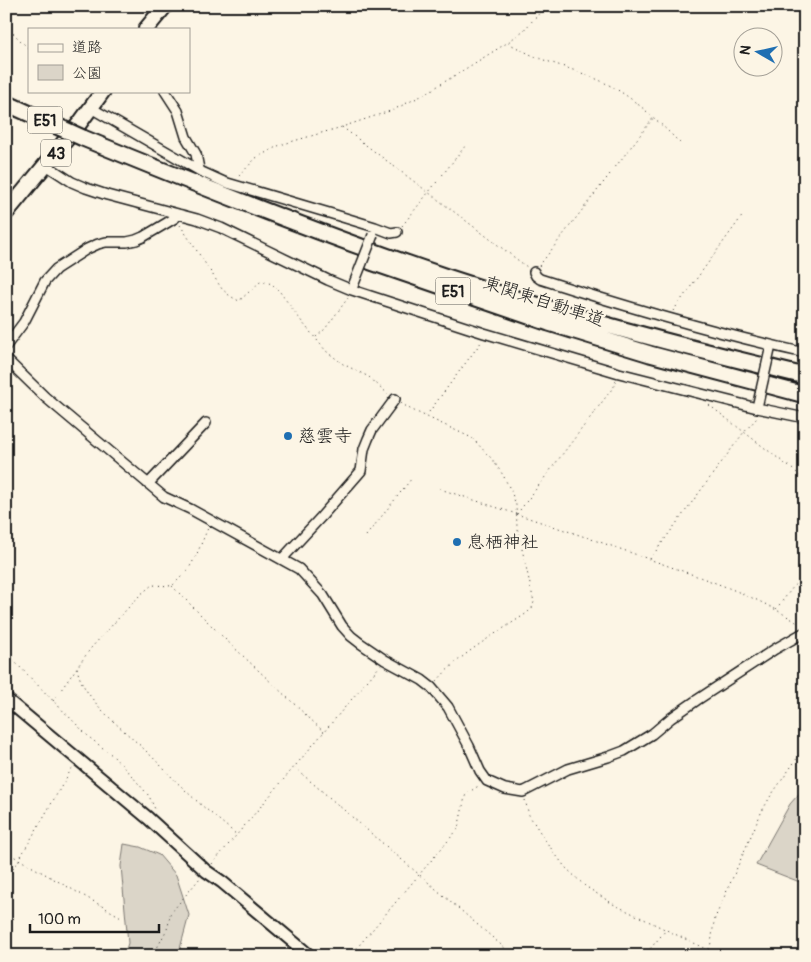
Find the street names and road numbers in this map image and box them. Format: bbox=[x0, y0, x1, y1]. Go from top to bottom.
road number: E51 bbox=[28, 106, 62, 134]
road number: 43 bbox=[41, 140, 71, 167]
street label: 東関東自動車道 bbox=[480, 271, 607, 332]
road number: E51 bbox=[436, 278, 470, 304]

